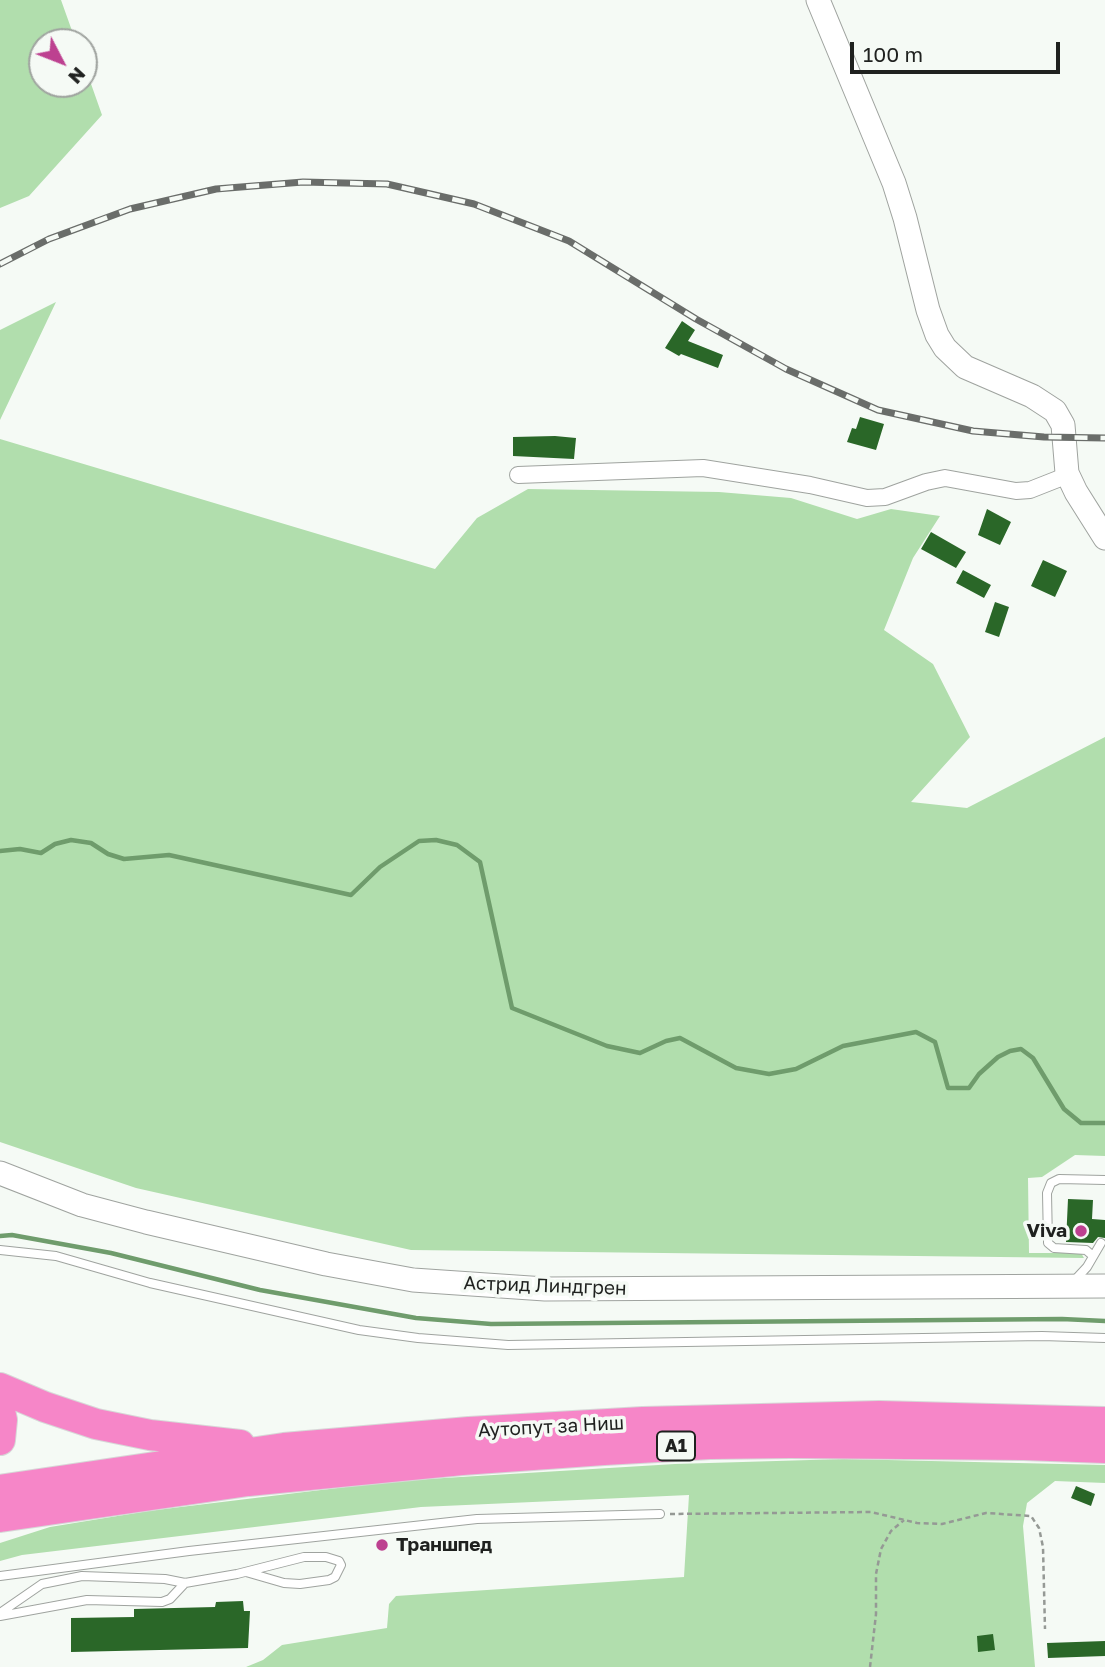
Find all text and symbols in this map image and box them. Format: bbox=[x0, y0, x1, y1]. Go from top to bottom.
north arrow bbox=[28, 28, 98, 98]
scale bar bbox=[853, 28, 1063, 72]
text: 100 m bbox=[863, 41, 923, 67]
text: N bbox=[64, 63, 91, 89]
place label: Viva bbox=[1027, 1220, 1067, 1242]
marker: Viva bbox=[1073, 1223, 1089, 1239]
street label: Астрид Линдгрен bbox=[463, 1272, 627, 1300]
street label: Аутопут за Ниш bbox=[477, 1412, 625, 1442]
road number: A1 bbox=[657, 1432, 695, 1461]
place label: Траншпед bbox=[396, 1534, 492, 1556]
marker: Траншпед bbox=[374, 1537, 390, 1553]

